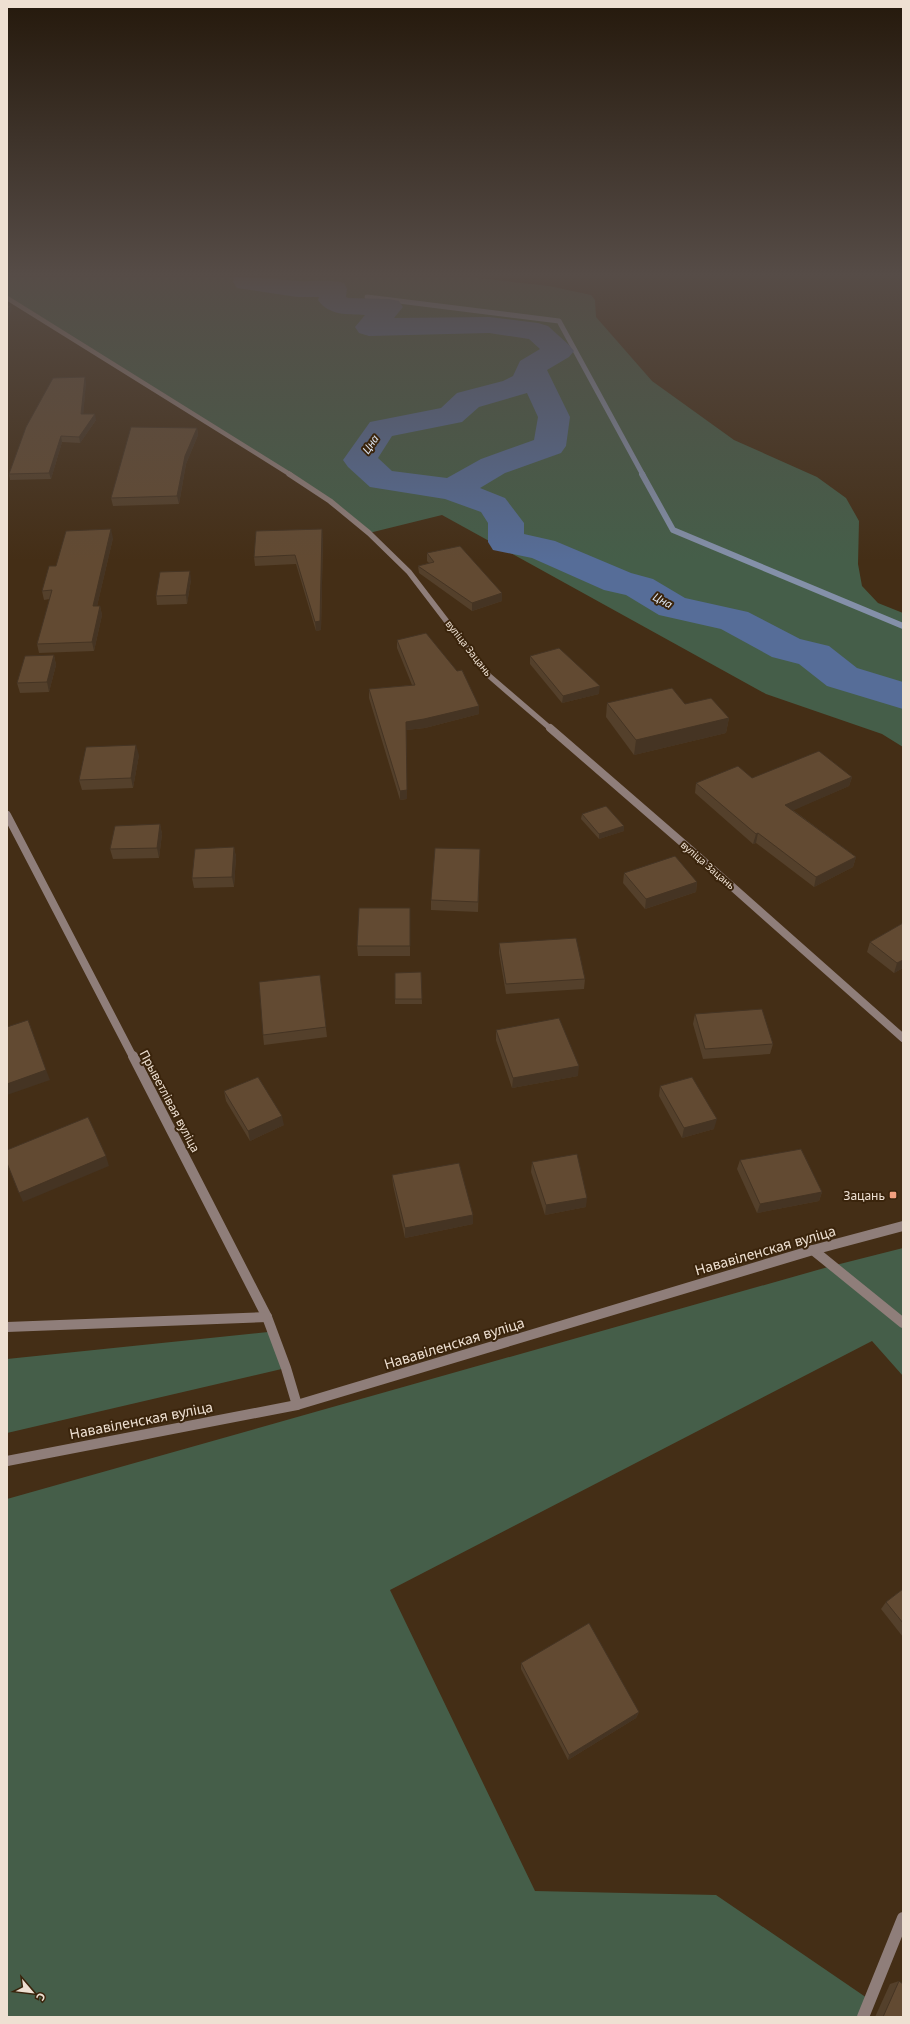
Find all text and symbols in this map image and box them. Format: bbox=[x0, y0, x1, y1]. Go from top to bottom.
water label: Цна bbox=[358, 432, 382, 456]
water label: Цна bbox=[651, 589, 675, 611]
street label: вуліца Зацань bbox=[443, 617, 495, 679]
street label: вуліца Зацань bbox=[678, 838, 738, 892]
street label: Прыветлівая вуліца bbox=[136, 1047, 204, 1155]
place label: Зацань bbox=[843, 1187, 885, 1204]
marker: Зацань bbox=[888, 1190, 898, 1200]
street label: Нававіленская вуліца bbox=[692, 1221, 838, 1279]
street label: Нававіленская вуліца bbox=[381, 1313, 527, 1373]
street label: Нававіленская вуліца bbox=[68, 1397, 214, 1443]
north arrow bbox=[12, 1972, 52, 2012]
text: С bbox=[33, 1990, 50, 2004]

